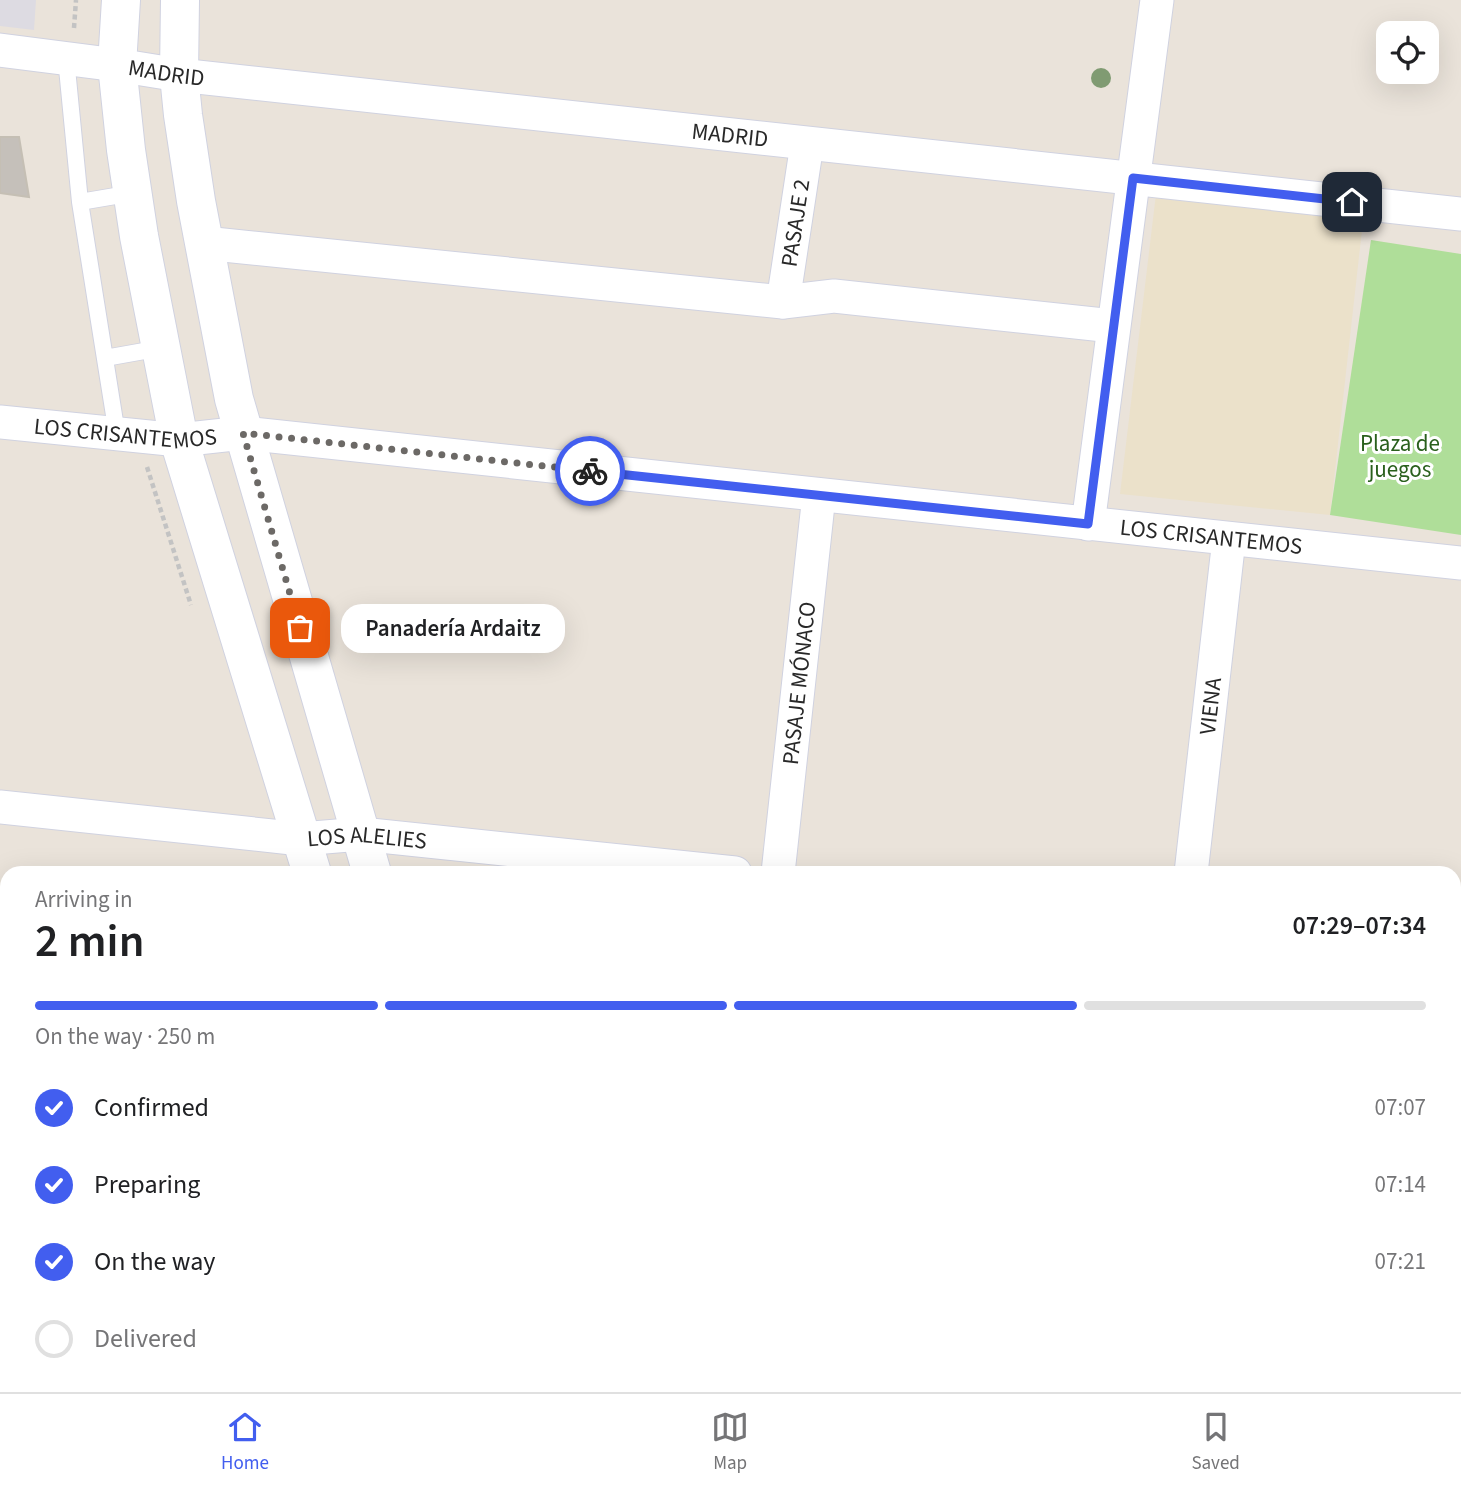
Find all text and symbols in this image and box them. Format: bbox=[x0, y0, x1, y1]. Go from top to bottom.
map controls bbox=[1376, 21, 1439, 84]
button: locate bbox=[1376, 21, 1439, 84]
street label: MADRID bbox=[126, 51, 206, 95]
street label: MADRID bbox=[690, 115, 770, 156]
pin bbox=[1322, 172, 1382, 232]
street label: PASAJE 2 bbox=[773, 177, 818, 269]
icon: home bbox=[1333, 183, 1371, 221]
street label: LOS CRISANTEMOS bbox=[32, 410, 218, 458]
park label: Plaza de juegos bbox=[1360, 427, 1440, 486]
courier bbox=[555, 436, 625, 506]
icon: bike bbox=[571, 452, 609, 490]
street label: LOS CRISANTEMOS bbox=[1118, 511, 1304, 563]
pin bbox=[270, 598, 330, 658]
street label: PASAJE MÓNACO bbox=[774, 600, 824, 766]
callout: Panadería Ardaitz bbox=[342, 604, 566, 652]
icon: bag bbox=[281, 609, 319, 647]
text: Panadería Ardaitz bbox=[365, 612, 541, 645]
street label: VIENA bbox=[1191, 675, 1230, 737]
street label: LOS ALELIES bbox=[306, 818, 429, 858]
text: Arriving in bbox=[35, 883, 133, 916]
text: 07:29–07:34 bbox=[1293, 907, 1426, 944]
text: 2 min bbox=[35, 909, 144, 974]
text: On the way · 250 m bbox=[35, 1020, 215, 1053]
icon: check bbox=[35, 1089, 73, 1127]
text: Confirmed bbox=[94, 1089, 209, 1126]
text: 07:07 bbox=[1375, 1091, 1426, 1124]
icon: check bbox=[35, 1166, 73, 1204]
text: Preparing bbox=[94, 1166, 200, 1203]
text: 07:14 bbox=[1375, 1168, 1426, 1201]
icon: check bbox=[35, 1243, 73, 1281]
text: On the way bbox=[94, 1243, 215, 1280]
text: 07:21 bbox=[1375, 1245, 1426, 1278]
text: Delivered bbox=[94, 1320, 197, 1357]
tab: Home bbox=[221, 1408, 269, 1477]
tab: Map bbox=[711, 1408, 749, 1477]
tab: Saved bbox=[1191, 1408, 1240, 1477]

